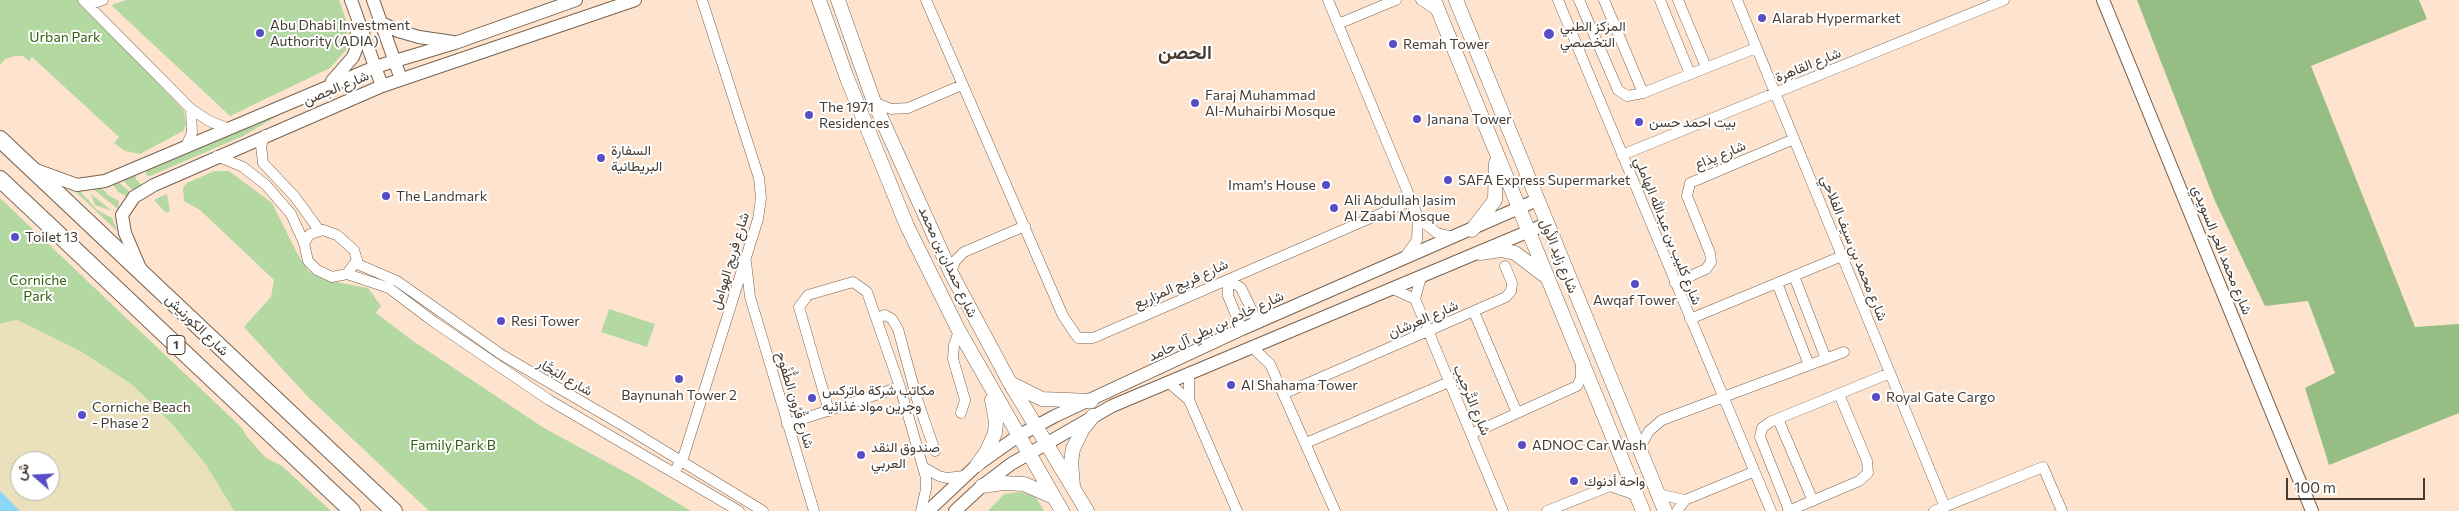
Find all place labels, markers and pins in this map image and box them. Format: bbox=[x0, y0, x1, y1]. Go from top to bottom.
place label: Alarab Hypermarket bbox=[1772, 10, 1901, 26]
marker: Alarab Hypermarket bbox=[1756, 12, 1768, 24]
place label: Abu Dhabi Investment Authority (ADIA) bbox=[270, 17, 410, 49]
place label: المركز الطبي التخصصي bbox=[1560, 18, 1626, 50]
marker: Abu Dhabi Investment Authority (ADIA) bbox=[254, 27, 266, 39]
marker: المركز الطبي التخصصي bbox=[1542, 27, 1556, 41]
place label: Remah Tower bbox=[1403, 36, 1489, 52]
marker: Remah Tower bbox=[1387, 38, 1399, 50]
place label: Faraj Muhammad Al-Muhairbi Mosque bbox=[1205, 87, 1336, 120]
marker: Faraj Muhammad Al-Muhairbi Mosque bbox=[1189, 97, 1201, 109]
place label: The 1971 Residences bbox=[819, 99, 889, 132]
marker: The 1971 Residences bbox=[803, 109, 815, 121]
place label: Janana Tower bbox=[1427, 111, 1512, 127]
marker: Janana Tower bbox=[1411, 113, 1423, 125]
place label: بيت احمد حسن bbox=[1649, 114, 1736, 130]
marker: بيت احمد حسن bbox=[1633, 116, 1645, 128]
place label: السفارة البريطانية bbox=[611, 142, 662, 174]
marker: السفارة البريطانية bbox=[595, 152, 607, 164]
place label: SAFA Express Supermarket bbox=[1458, 172, 1631, 188]
marker: SAFA Express Supermarket bbox=[1442, 174, 1454, 186]
place label: Imam's House bbox=[1228, 177, 1316, 193]
marker: Imam's House bbox=[1320, 179, 1332, 191]
place label: The Landmark bbox=[396, 188, 487, 204]
marker: The Landmark bbox=[380, 190, 392, 202]
place label: Ali Abdullah Jasim Al Zaabi Mosque bbox=[1344, 192, 1456, 224]
marker: Ali Abdullah Jasim Al Zaabi Mosque bbox=[1328, 202, 1340, 214]
place label: Toilet 13 bbox=[25, 229, 78, 245]
marker: Toilet 13 bbox=[9, 231, 21, 243]
marker: Awqaf Tower bbox=[1629, 278, 1641, 290]
place label: Awqaf Tower bbox=[1593, 292, 1677, 308]
place label: Resi Tower bbox=[511, 313, 580, 329]
marker: Resi Tower bbox=[495, 315, 507, 327]
marker: Baynunah Tower 2 bbox=[673, 373, 685, 385]
place label: Al Shahama Tower bbox=[1241, 377, 1358, 393]
marker: Al Shahama Tower bbox=[1225, 379, 1237, 391]
place label: مكاتب شركة ماتركس وجرين مواد غذائيه bbox=[822, 382, 935, 414]
place label: Baynunah Tower 2 bbox=[621, 387, 737, 403]
place label: Royal Gate Cargo bbox=[1886, 389, 1995, 405]
marker: Royal Gate Cargo bbox=[1870, 391, 1882, 403]
marker: مكاتب شركة ماتركس وجرين مواد غذائيه bbox=[806, 392, 818, 404]
place label: Corniche Beach - Phase 2 bbox=[92, 399, 191, 432]
marker: Corniche Beach - Phase 2 bbox=[76, 409, 88, 421]
place label: ADNOC Car Wash bbox=[1532, 437, 1647, 453]
place label: صندوق النقد العربي bbox=[871, 439, 940, 472]
marker: ADNOC Car Wash bbox=[1516, 439, 1528, 451]
marker: صندوق النقد العربي bbox=[855, 449, 867, 461]
place label: واحة أدنوك bbox=[1584, 473, 1645, 489]
marker: واحة أدنوك bbox=[1568, 475, 1580, 487]

